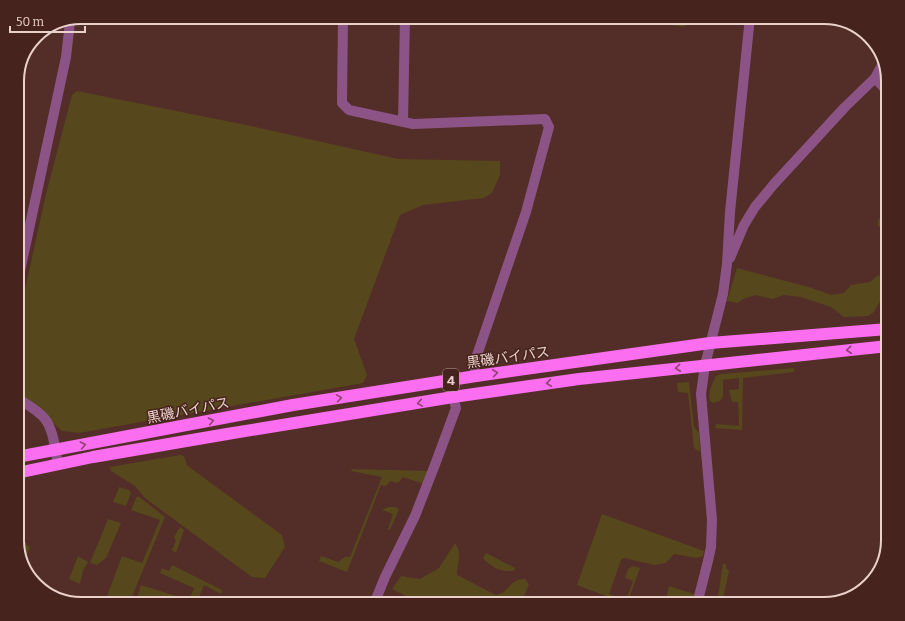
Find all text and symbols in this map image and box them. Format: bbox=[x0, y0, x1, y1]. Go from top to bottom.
scale bar bbox=[10, 8, 85, 34]
text: 50 m bbox=[16, 15, 45, 29]
street label: 黒磯バイパス bbox=[465, 343, 551, 372]
one-way arrow bbox=[846, 345, 852, 354]
one-way arrow bbox=[675, 363, 681, 372]
road number: 4 bbox=[443, 369, 459, 391]
one-way arrow bbox=[492, 369, 498, 378]
one-way arrow bbox=[546, 378, 552, 387]
street label: 黒磯バイパス bbox=[145, 394, 231, 427]
one-way arrow bbox=[336, 394, 342, 403]
one-way arrow bbox=[417, 398, 424, 406]
one-way arrow bbox=[208, 417, 214, 426]
one-way arrow bbox=[80, 441, 86, 450]

